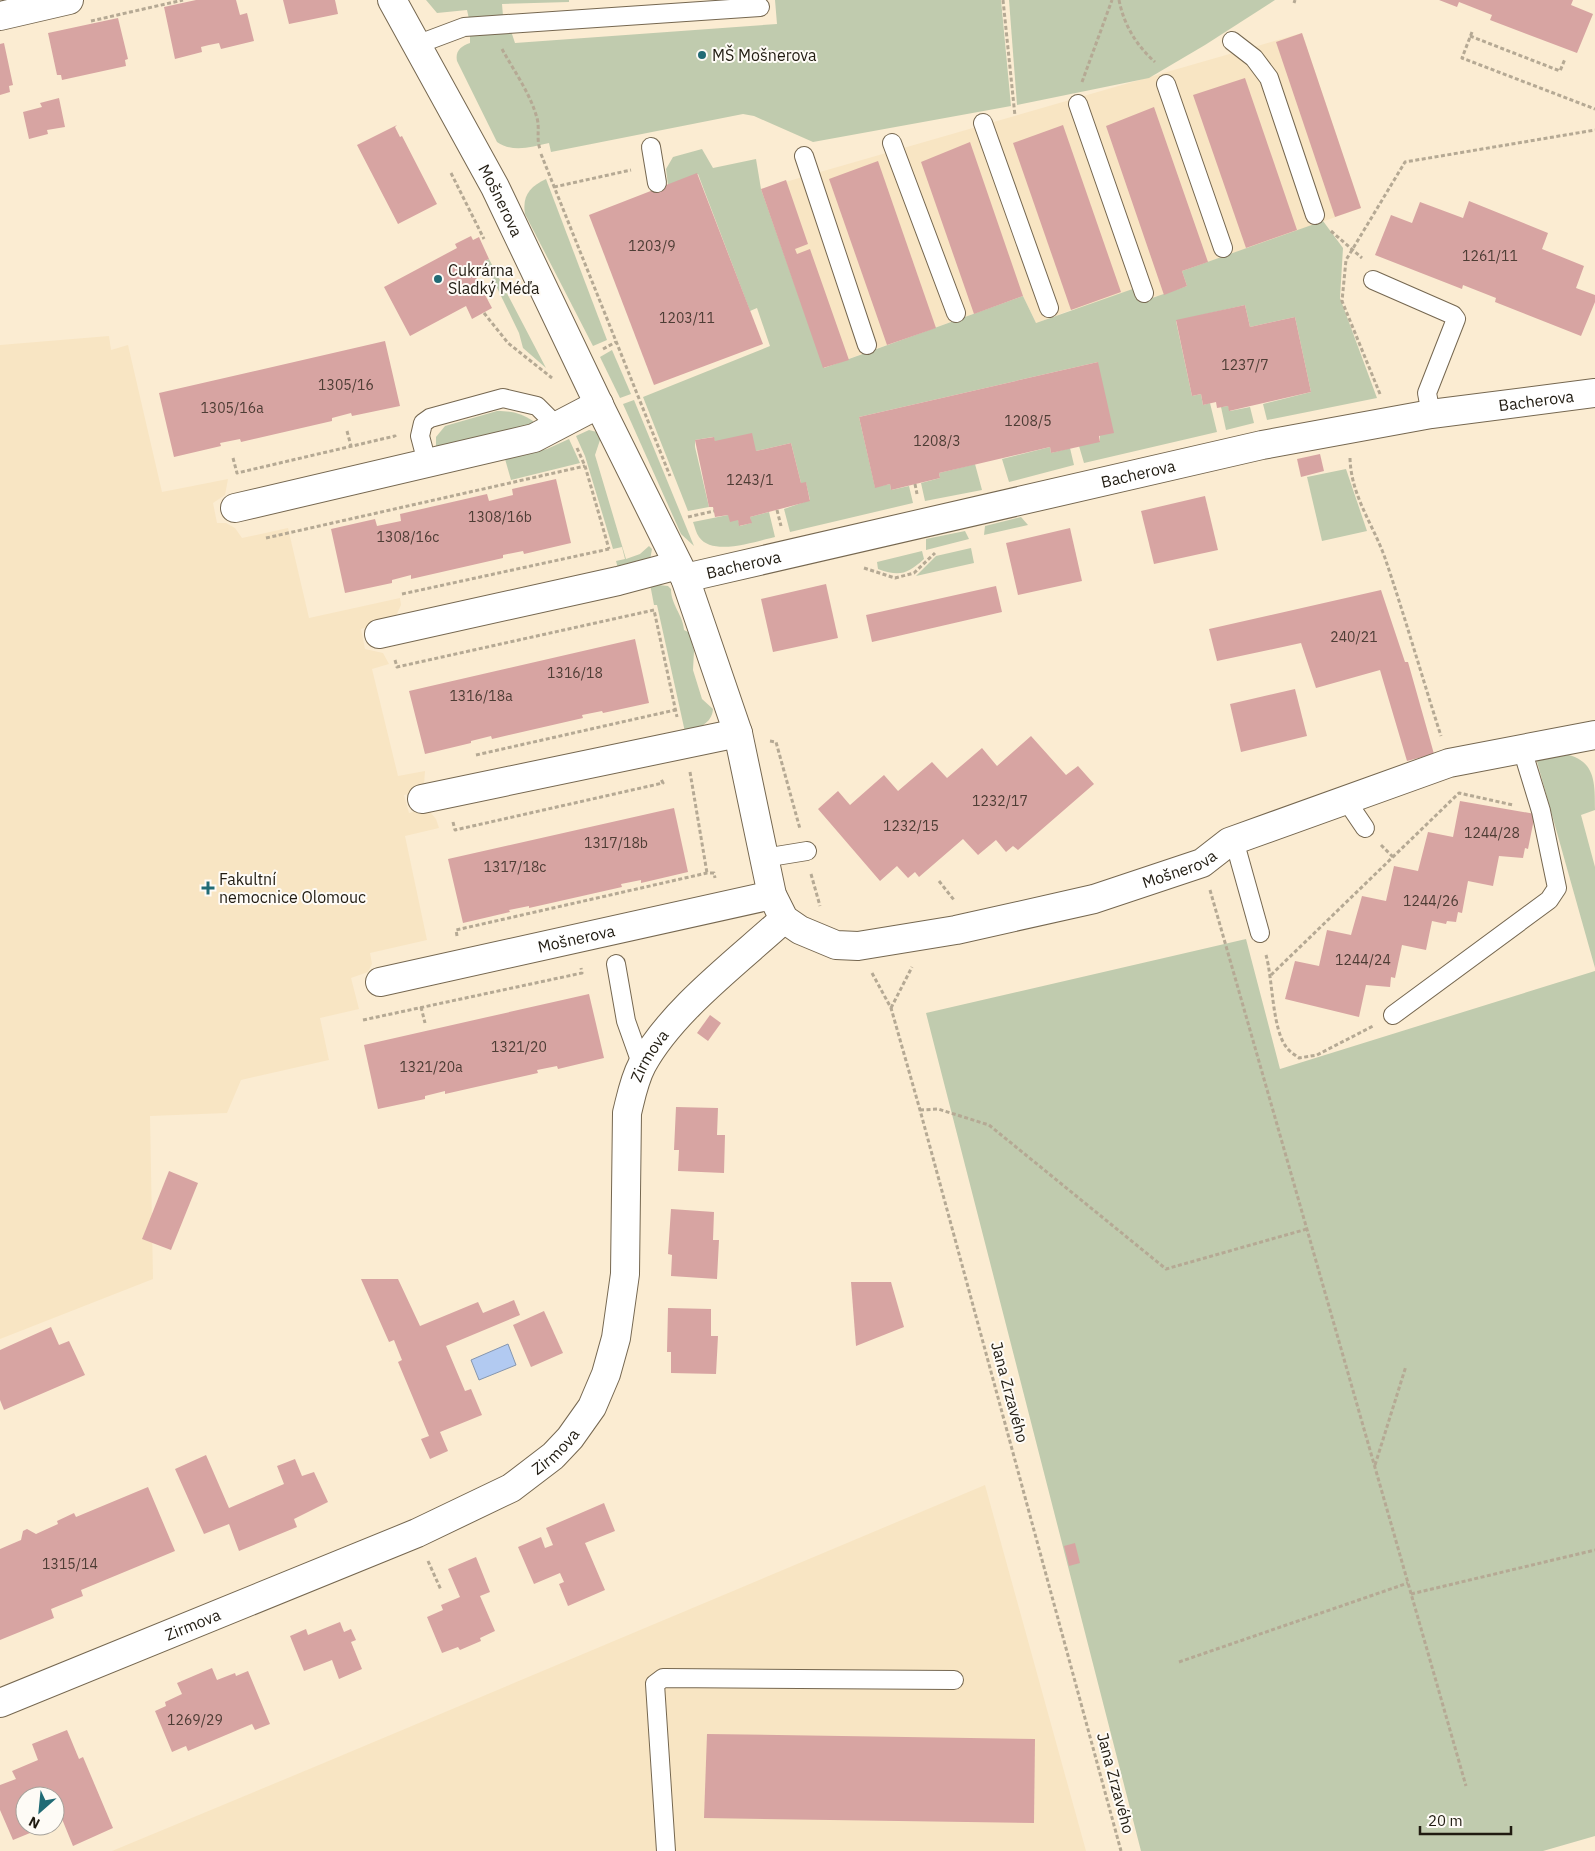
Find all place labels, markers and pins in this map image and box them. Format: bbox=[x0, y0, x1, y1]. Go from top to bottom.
place label: MŠ Mošnerova bbox=[712, 44, 817, 65]
marker: MŠ Mošnerova bbox=[696, 49, 708, 61]
place label: Cukrárna Sladký Méďa bbox=[448, 260, 540, 298]
marker: Cukrárna Sladký Méďa bbox=[432, 273, 444, 285]
place label: Fakultní nemocnice Olomouc bbox=[219, 869, 366, 907]
marker: Fakultní nemocnice Olomouc bbox=[201, 881, 215, 895]

